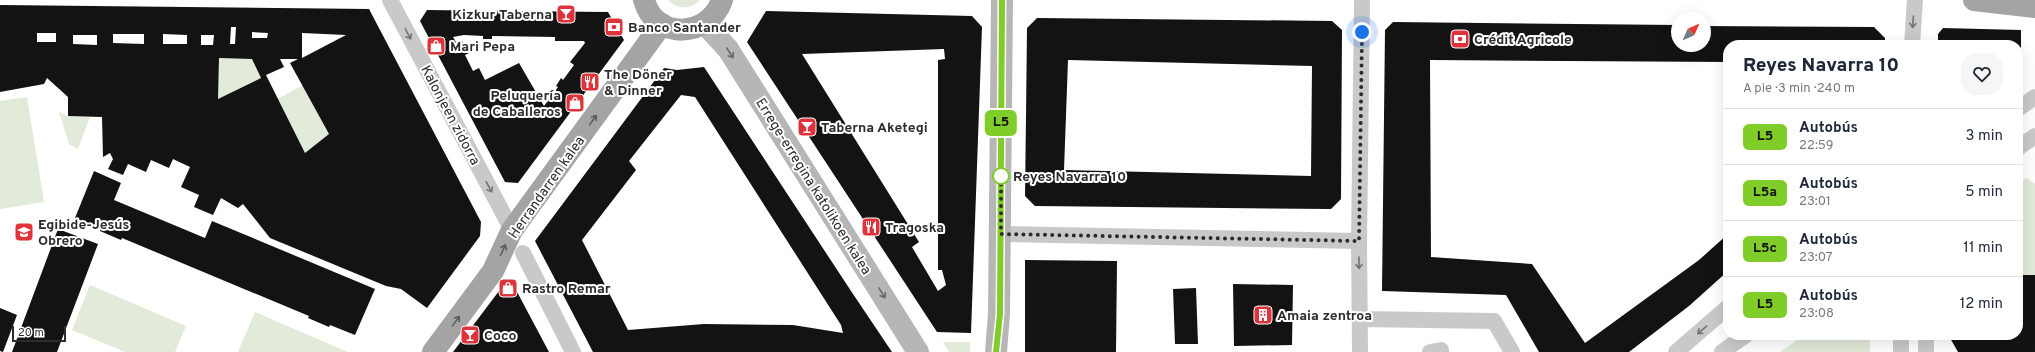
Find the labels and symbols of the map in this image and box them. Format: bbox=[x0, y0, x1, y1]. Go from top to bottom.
bar icon: Kizkur Taberna bbox=[555, 3, 577, 25]
place label: Kizkur Taberna bbox=[452, 7, 552, 24]
north arrow bbox=[1671, 12, 1711, 52]
bank icon: Banco Santander bbox=[603, 16, 625, 38]
one-way arrow bbox=[1910, 16, 1917, 29]
place label: Banco Santander bbox=[628, 20, 741, 37]
your location bbox=[1352, 22, 1372, 42]
one-way arrow bbox=[405, 28, 413, 40]
bank icon: Crédit Agricole bbox=[1449, 28, 1471, 50]
place label: Crédit Agricole bbox=[1474, 32, 1572, 49]
shop icon: Mari Pepa bbox=[425, 35, 447, 57]
place label: Mari Pepa bbox=[450, 39, 515, 56]
one-way arrow bbox=[727, 47, 735, 59]
street label: Kalonjeen zidorra bbox=[416, 63, 483, 168]
place label: The Döner & Dinner bbox=[604, 67, 672, 100]
restaurant icon: The Döner & Dinner bbox=[579, 71, 601, 93]
place label: Peluquería de Caballeros bbox=[473, 88, 561, 121]
shop icon: Peluquería de Caballeros bbox=[564, 92, 586, 114]
street label: Errege-erregina katolikoen kalea bbox=[751, 95, 874, 278]
line badge: L5 bbox=[983, 110, 1019, 136]
one-way arrow bbox=[589, 115, 598, 126]
bar icon: Taberna Aketegi bbox=[796, 116, 818, 138]
place label: Taberna Aketegi bbox=[821, 120, 928, 137]
street label: Herrandarren kalea bbox=[505, 133, 589, 242]
marker: Reyes Navarra 10 bbox=[992, 167, 1010, 185]
place label: Reyes Navarra 10 bbox=[1013, 169, 1126, 186]
one-way arrow bbox=[485, 180, 493, 192]
restaurant icon: Tragoska bbox=[860, 216, 882, 238]
place label: Egibide-Jesús Obrero bbox=[38, 217, 129, 250]
place label: Tragoska bbox=[885, 220, 944, 237]
school or university icon: Egibide-Jesús Obrero bbox=[13, 221, 35, 243]
one-way arrow bbox=[499, 245, 507, 257]
one-way arrow bbox=[1355, 256, 1363, 269]
shop icon: Rastro Remar bbox=[497, 277, 519, 299]
place label: Rastro Remar bbox=[522, 281, 611, 298]
one-way arrow bbox=[878, 287, 886, 298]
building icon: Amaia zentroa bbox=[1252, 304, 1274, 326]
place label: Amaia zentroa bbox=[1277, 308, 1372, 325]
one-way arrow bbox=[452, 315, 460, 326]
scale bar bbox=[12, 324, 66, 343]
bar icon: Coco bbox=[459, 324, 481, 346]
one-way arrow bbox=[1697, 325, 1707, 334]
place label: Coco bbox=[484, 328, 516, 345]

